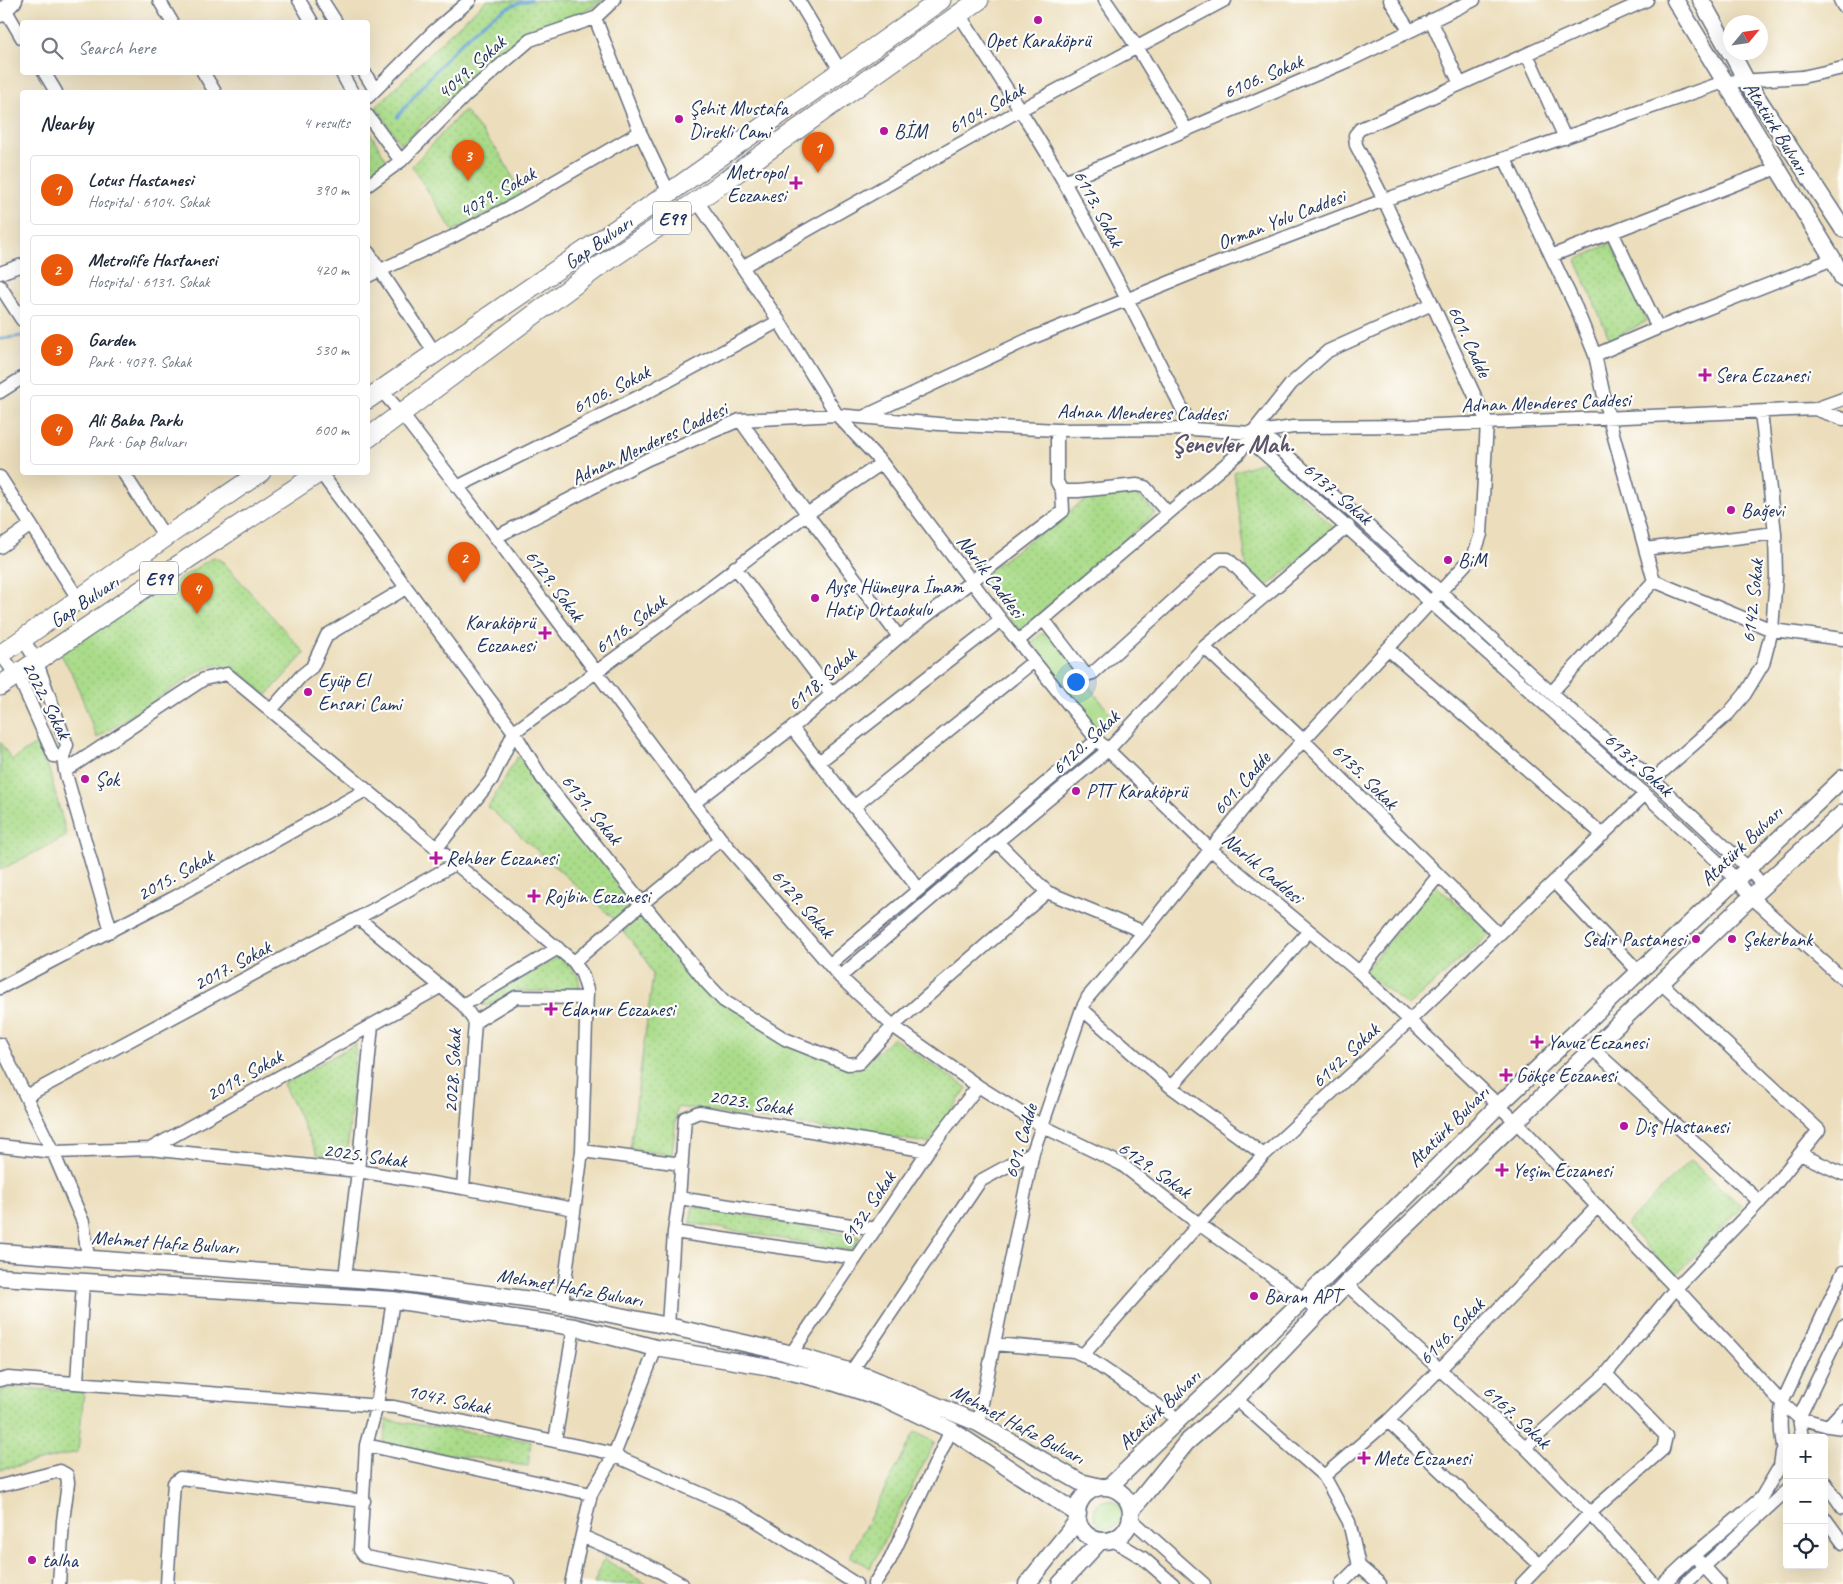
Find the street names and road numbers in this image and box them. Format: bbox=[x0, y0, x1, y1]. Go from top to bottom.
street label: 4049. Sokak bbox=[432, 29, 512, 105]
street label: 6106. Sokak bbox=[1220, 48, 1308, 104]
street label: 6104. Sokak bbox=[943, 76, 1031, 140]
street label: Atatürk Bulvarı bbox=[1738, 77, 1816, 181]
street label: 4079. Sokak bbox=[454, 160, 542, 224]
street label: 6113. Sokak bbox=[1068, 165, 1130, 253]
street label: Orman Yolu Caddesi bbox=[1214, 183, 1351, 255]
road number: E99 bbox=[653, 202, 691, 234]
street label: Gap Bulvarı bbox=[559, 209, 638, 275]
street label: 601. Cadde bbox=[1442, 301, 1498, 382]
street label: 6106. Sokak bbox=[568, 358, 656, 420]
street label: Adnan Menderes Caddesi bbox=[1461, 387, 1633, 418]
street label: Adnan Menderes Caddesi bbox=[567, 395, 733, 491]
street label: Adnan Menderes Caddesi bbox=[1057, 399, 1229, 427]
street label: 6137. Sokak bbox=[1298, 456, 1379, 531]
street label: Narlık Caddesi bbox=[951, 530, 1031, 625]
street label: 6129. Sokak bbox=[519, 544, 591, 628]
street label: 6142. Sokak bbox=[1736, 556, 1769, 644]
road number: E99 bbox=[140, 562, 178, 594]
street label: Gap Bulvarı bbox=[45, 569, 125, 633]
street label: 6116. Sokak bbox=[589, 588, 673, 660]
street label: 6118. Sokak bbox=[781, 641, 863, 716]
street label: 2022. Sokak bbox=[16, 657, 78, 745]
street label: 6120. Sokak bbox=[1046, 703, 1126, 780]
street label: 6137. Sokak bbox=[1599, 727, 1680, 803]
street label: 6135. Sokak bbox=[1326, 738, 1404, 816]
street label: 601. Cadde bbox=[1207, 745, 1277, 820]
street label: 6131. Sokak bbox=[555, 769, 629, 851]
street label: Atatürk Bulvarı bbox=[1695, 799, 1789, 891]
street label: Narlık Caddesi bbox=[1217, 827, 1310, 911]
street label: 2015. Sokak bbox=[132, 843, 220, 907]
street label: 6129. Sokak bbox=[766, 863, 841, 945]
street label: 2017. Sokak bbox=[189, 934, 277, 996]
street label: 6142. Sokak bbox=[1306, 1016, 1386, 1093]
street label: 2028. Sokak bbox=[438, 1027, 467, 1114]
street label: 2019. Sokak bbox=[201, 1043, 289, 1107]
street label: Atatürk Bulvarı bbox=[1402, 1079, 1495, 1173]
street label: 2023. Sokak bbox=[707, 1084, 796, 1122]
street label: 601. Cadde bbox=[998, 1100, 1043, 1181]
street label: 6129. Sokak bbox=[1113, 1135, 1198, 1205]
street label: 2025. Sokak bbox=[322, 1137, 410, 1174]
street label: 6132. Sokak bbox=[834, 1165, 902, 1250]
street label: Mehmet Hafız Bulvarı bbox=[91, 1225, 241, 1260]
street label: Mehmet Hafız Bulvarı bbox=[495, 1262, 646, 1313]
street label: 6146. Sokak bbox=[1413, 1291, 1491, 1370]
street label: Atatürk Bulvarı bbox=[1113, 1363, 1207, 1455]
street label: 1047. Sokak bbox=[405, 1379, 494, 1421]
street label: Mehmet Hafız Bulvarı bbox=[947, 1379, 1090, 1471]
street label: 6167. Sokak bbox=[1477, 1379, 1557, 1455]

